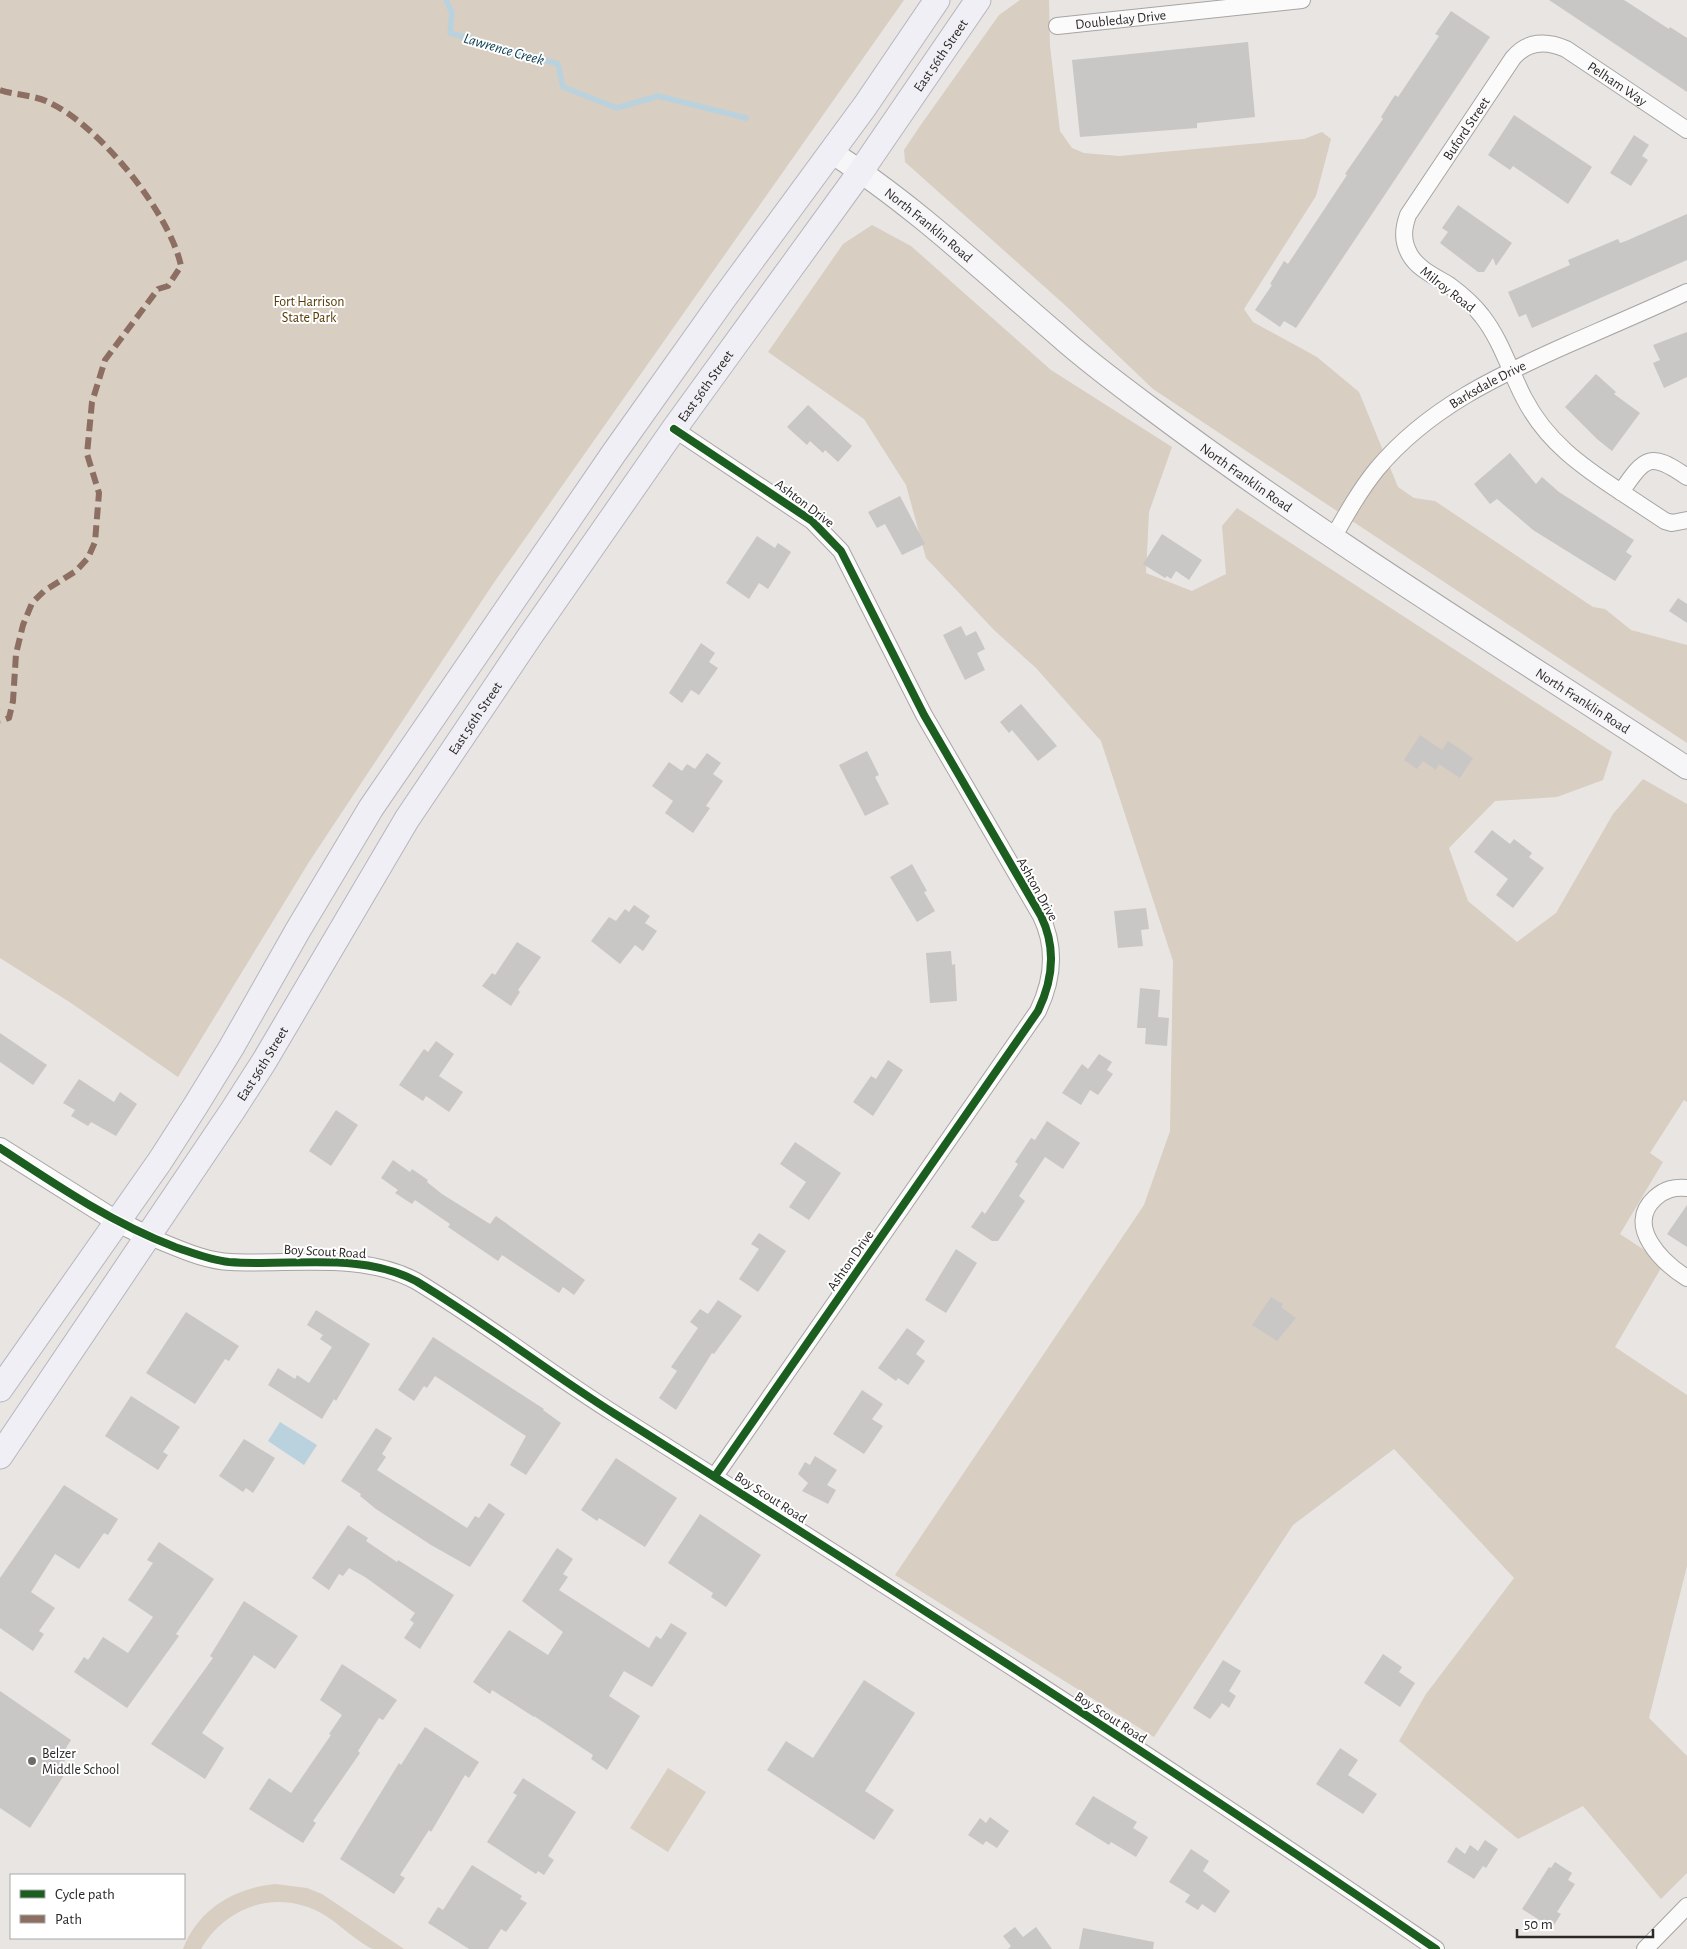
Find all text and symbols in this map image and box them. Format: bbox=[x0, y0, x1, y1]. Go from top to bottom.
street label: Doubleday Drive bbox=[1075, 8, 1167, 32]
street label: East 56th Street bbox=[912, 16, 971, 94]
water label: Lawrence Creek bbox=[462, 31, 546, 68]
street label: Pelham Way bbox=[1585, 60, 1649, 109]
street label: Buford Street bbox=[1441, 95, 1493, 163]
street label: North Franklin Road bbox=[882, 186, 975, 265]
street label: Milroy Road bbox=[1417, 264, 1477, 315]
park label: Fort Harrison State Park bbox=[274, 295, 344, 325]
street label: East 56th Street bbox=[676, 348, 737, 425]
street label: Barksdale Drive bbox=[1447, 359, 1528, 412]
street label: North Franklin Road bbox=[1197, 441, 1294, 515]
street label: Ashton Drive bbox=[772, 477, 837, 531]
street label: North Franklin Road bbox=[1533, 666, 1632, 737]
street label: East 56th Street bbox=[446, 679, 505, 757]
street label: Ashton Drive bbox=[1014, 855, 1060, 924]
street label: East 56th Street bbox=[235, 1024, 291, 1104]
street label: Ashton Drive bbox=[825, 1228, 877, 1293]
street label: Boy Scout Road bbox=[283, 1243, 367, 1261]
street label: Boy Scout Road bbox=[732, 1469, 809, 1526]
street label: Boy Scout Road bbox=[1072, 1689, 1149, 1746]
place label: Belzer Middle School bbox=[42, 1747, 119, 1777]
marker: Belzer Middle School bbox=[26, 1755, 38, 1767]
legend bbox=[10, 1874, 185, 1939]
text: Cycle path bbox=[55, 1887, 115, 1902]
scale bar bbox=[1517, 1906, 1653, 1938]
text: Path bbox=[55, 1912, 82, 1927]
text: 50 m bbox=[1524, 1917, 1553, 1932]

